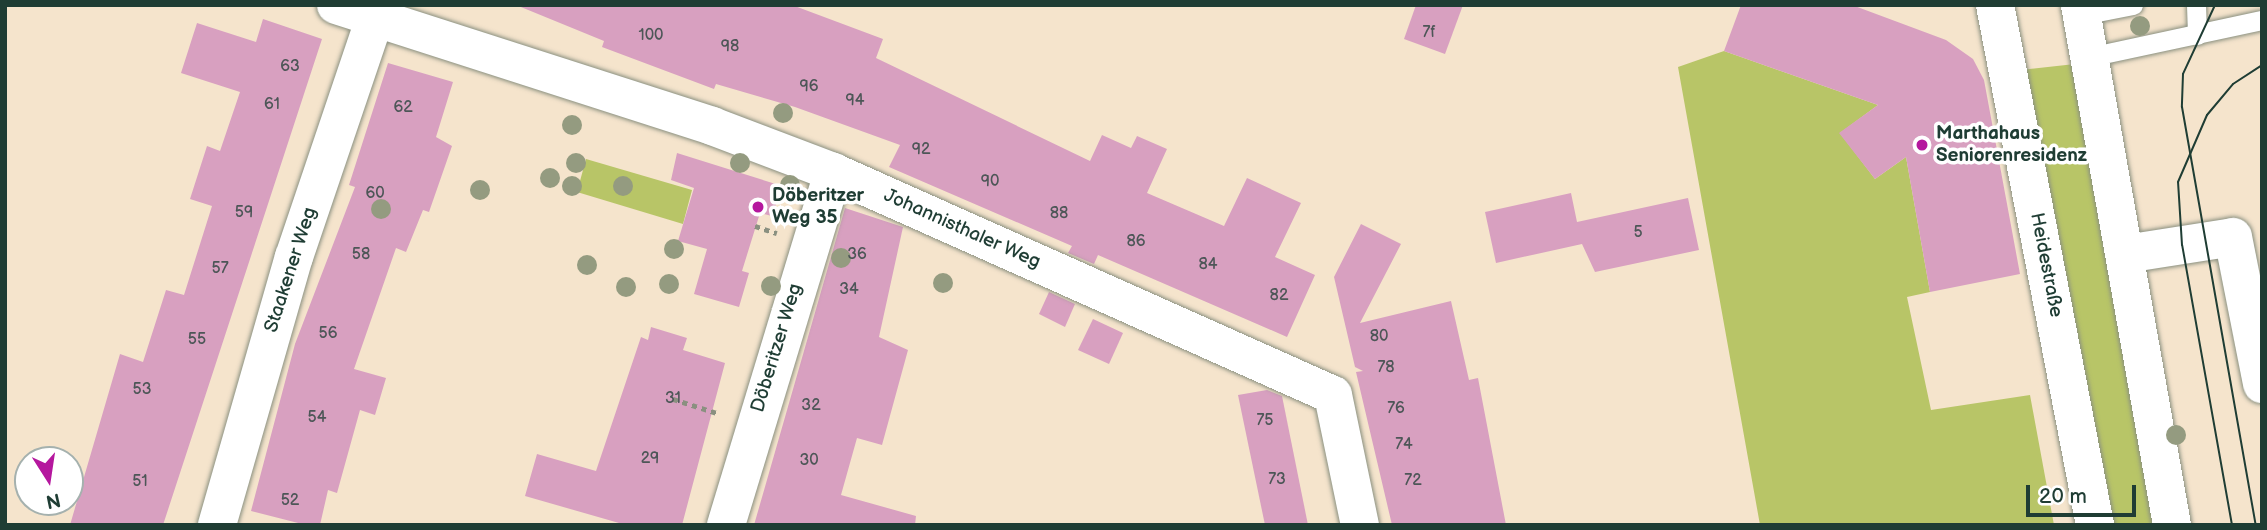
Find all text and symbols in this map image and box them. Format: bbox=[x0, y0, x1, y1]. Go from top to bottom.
house number: 7f bbox=[1423, 23, 1435, 43]
house number: 100 bbox=[638, 26, 664, 46]
house number: 98 bbox=[721, 37, 739, 57]
house number: 63 bbox=[280, 57, 300, 77]
house number: 96 bbox=[799, 77, 819, 97]
house number: 94 bbox=[845, 91, 865, 111]
house number: 61 bbox=[264, 95, 280, 115]
house number: 62 bbox=[393, 98, 413, 118]
place label: Marthahaus Seniorenresidenz bbox=[1936, 123, 2087, 167]
marker: Marthahaus Seniorenresidenz bbox=[1914, 137, 1930, 153]
house number: 92 bbox=[912, 140, 930, 160]
house number: 90 bbox=[981, 172, 999, 192]
house number: 60 bbox=[365, 184, 385, 204]
street label: Johannisthaler Weg bbox=[880, 184, 1044, 274]
place label: Döberitzer Weg 35 bbox=[772, 185, 864, 229]
marker: Döberitzer Weg 35 bbox=[750, 199, 766, 215]
house number: 59 bbox=[235, 203, 253, 223]
street label: Staakener Weg bbox=[260, 204, 322, 336]
house number: 88 bbox=[1050, 204, 1068, 224]
street label: Heidestraße bbox=[2025, 211, 2067, 319]
house number: 5 bbox=[1633, 223, 1643, 243]
house number: 86 bbox=[1126, 232, 1146, 252]
house number: 58 bbox=[352, 245, 370, 265]
house number: 36 bbox=[847, 245, 867, 265]
house number: 84 bbox=[1198, 255, 1218, 275]
house number: 57 bbox=[211, 259, 229, 279]
house number: 34 bbox=[839, 280, 859, 300]
street label: Döberitzer Weg bbox=[747, 281, 807, 415]
house number: 82 bbox=[1270, 286, 1288, 306]
house number: 56 bbox=[319, 324, 337, 344]
house number: 80 bbox=[1370, 327, 1388, 347]
house number: 55 bbox=[188, 330, 206, 350]
house number: 78 bbox=[1377, 358, 1395, 378]
house number: 53 bbox=[132, 380, 152, 400]
house number: 31 bbox=[665, 389, 681, 409]
house number: 32 bbox=[801, 396, 821, 416]
house number: 76 bbox=[1387, 399, 1405, 419]
house number: 54 bbox=[308, 408, 326, 428]
house number: 75 bbox=[1256, 411, 1274, 431]
house number: 74 bbox=[1395, 435, 1413, 455]
north arrow bbox=[14, 446, 84, 516]
house number: 29 bbox=[641, 449, 659, 469]
house number: 30 bbox=[799, 451, 819, 471]
house number: 73 bbox=[1268, 470, 1286, 490]
scale bar bbox=[2029, 470, 2139, 514]
house number: 72 bbox=[1404, 471, 1422, 491]
house number: 51 bbox=[132, 472, 148, 492]
text: 20 m bbox=[2039, 484, 2087, 509]
text: N bbox=[44, 487, 62, 513]
house number: 52 bbox=[281, 491, 299, 511]

